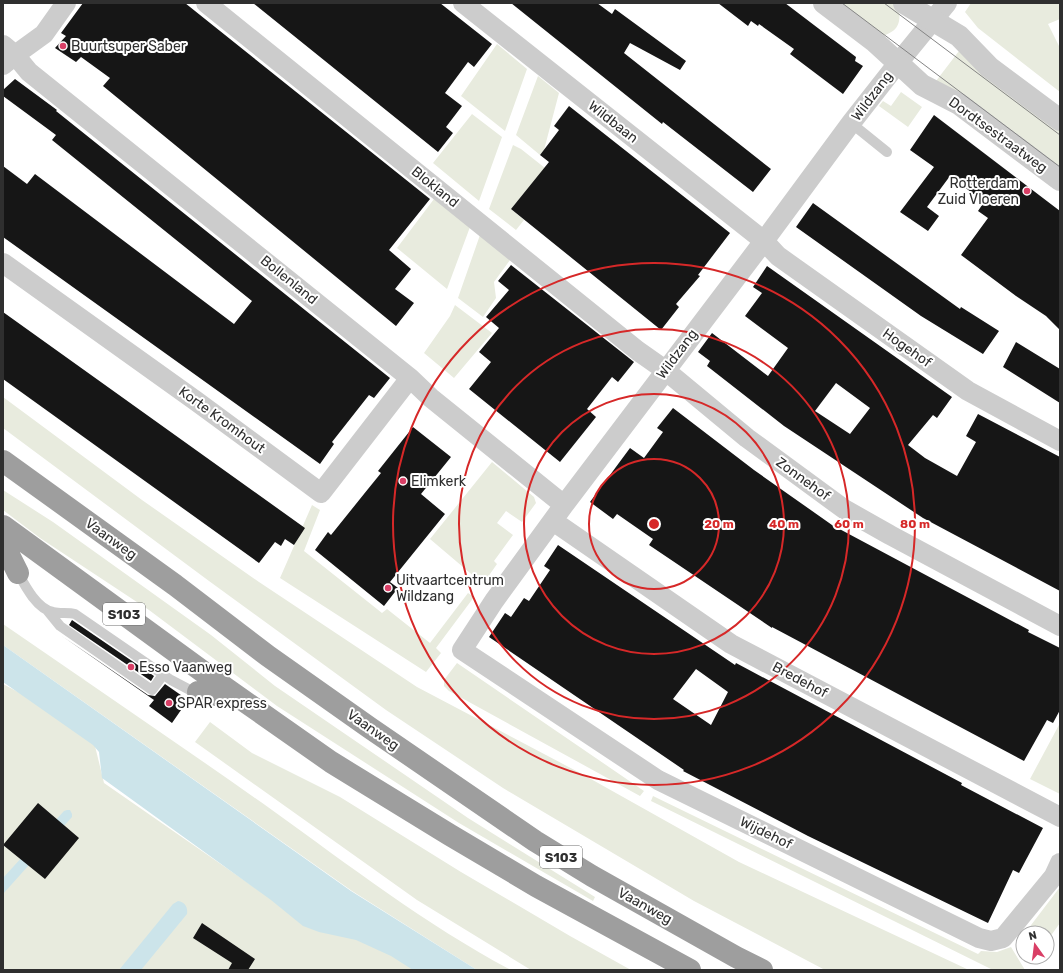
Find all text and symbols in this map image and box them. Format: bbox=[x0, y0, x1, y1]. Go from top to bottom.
place label: Buurtsuper Saber bbox=[71, 38, 187, 55]
marker: Buurtsuper Saber bbox=[58, 41, 68, 51]
street label: Wildzang bbox=[848, 68, 896, 124]
street label: Dordtsestraatweg bbox=[945, 94, 1051, 176]
street label: Wildbaan bbox=[585, 97, 641, 147]
street label: Blokland bbox=[408, 163, 462, 211]
place label: Rotterdam Zuid Vloeren bbox=[938, 175, 1019, 208]
marker: Rotterdam Zuid Vloeren bbox=[1022, 186, 1032, 196]
street label: Bollenland bbox=[257, 252, 321, 308]
street label: Hogehof bbox=[879, 325, 935, 371]
street label: Wildzang bbox=[653, 326, 701, 382]
street label: Korte Kromhout bbox=[175, 383, 269, 457]
street label: Zonnehof bbox=[773, 454, 834, 505]
place label: Elimkerk bbox=[411, 473, 467, 490]
marker: Elimkerk bbox=[398, 476, 408, 486]
street label: Vaanweg bbox=[82, 515, 140, 563]
centre of rings bbox=[647, 517, 661, 531]
text: 20 m bbox=[704, 517, 734, 531]
text: 40 m bbox=[769, 517, 799, 531]
text: 60 m bbox=[834, 517, 864, 531]
text: 80 m bbox=[900, 517, 930, 531]
place label: Uitvaartcentrum Wildzang bbox=[396, 572, 504, 605]
marker: Uitvaartcentrum Wildzang bbox=[383, 583, 393, 593]
road number: S103 bbox=[103, 603, 145, 625]
street label: Bredehof bbox=[769, 658, 831, 702]
place label: Esso Vaanweg bbox=[139, 659, 232, 676]
marker: Esso Vaanweg bbox=[126, 662, 136, 672]
place label: SPAR express bbox=[177, 695, 267, 712]
marker: SPAR express bbox=[164, 698, 174, 708]
street label: Vaanweg bbox=[344, 706, 402, 754]
street label: Wijdehof bbox=[737, 813, 796, 853]
road number: S103 bbox=[540, 846, 582, 868]
street label: Vaanweg bbox=[615, 884, 675, 928]
north arrow bbox=[1015, 925, 1055, 965]
text: N bbox=[1027, 928, 1038, 943]

